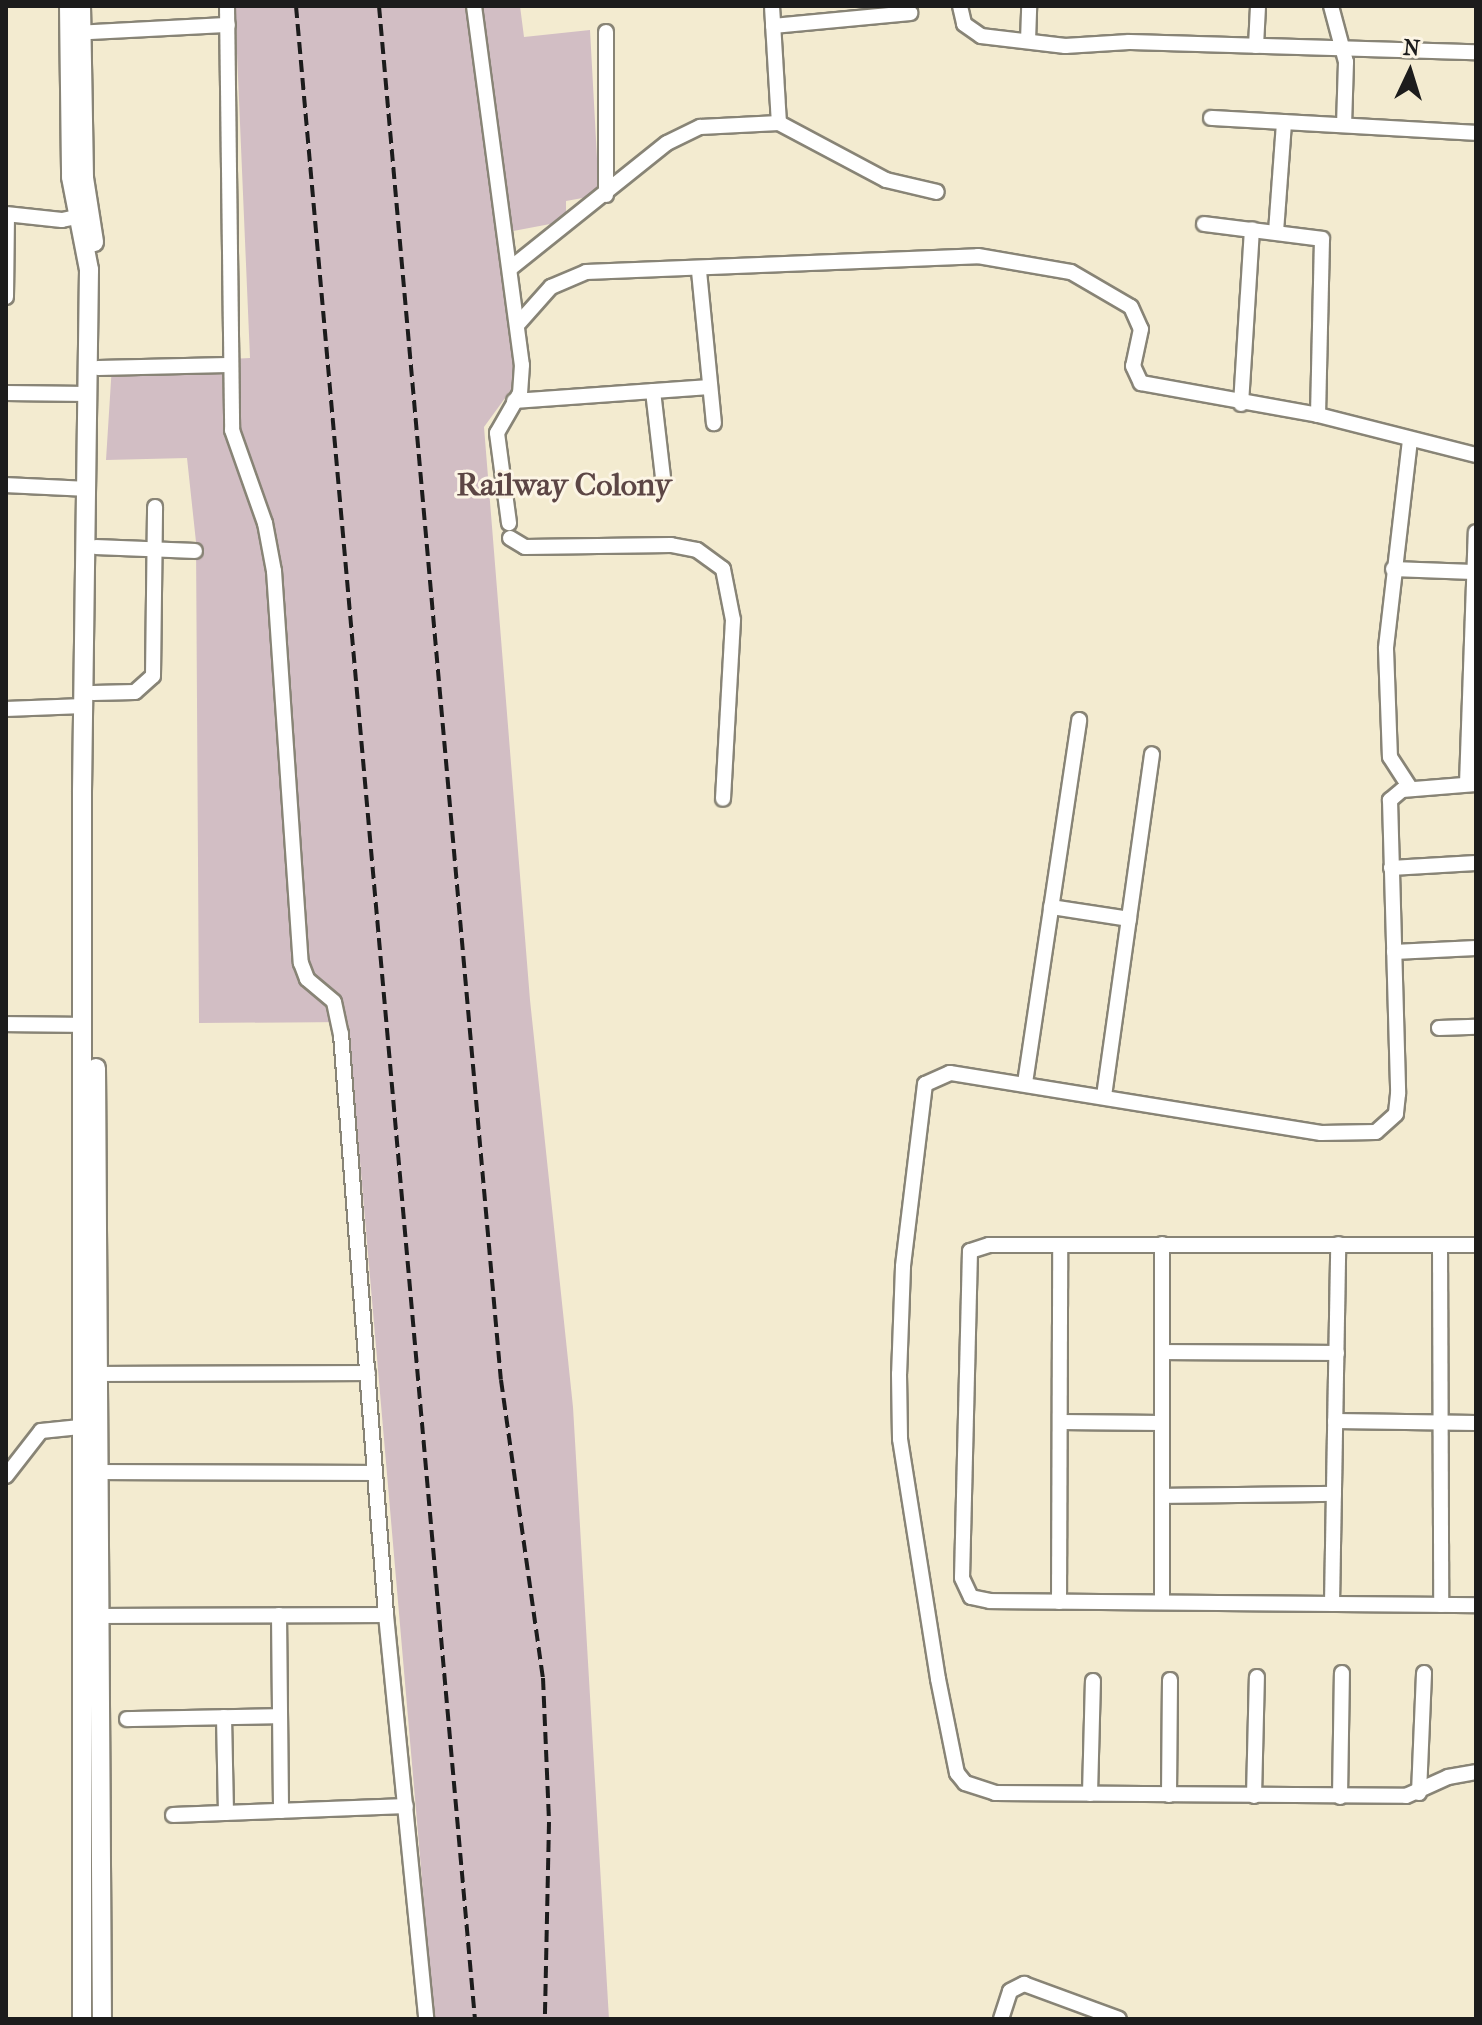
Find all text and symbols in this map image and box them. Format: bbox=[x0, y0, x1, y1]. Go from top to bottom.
north arrow bbox=[1370, 32, 1450, 112]
text: N bbox=[1402, 35, 1421, 62]
district label: Railway Colony bbox=[457, 466, 671, 504]

